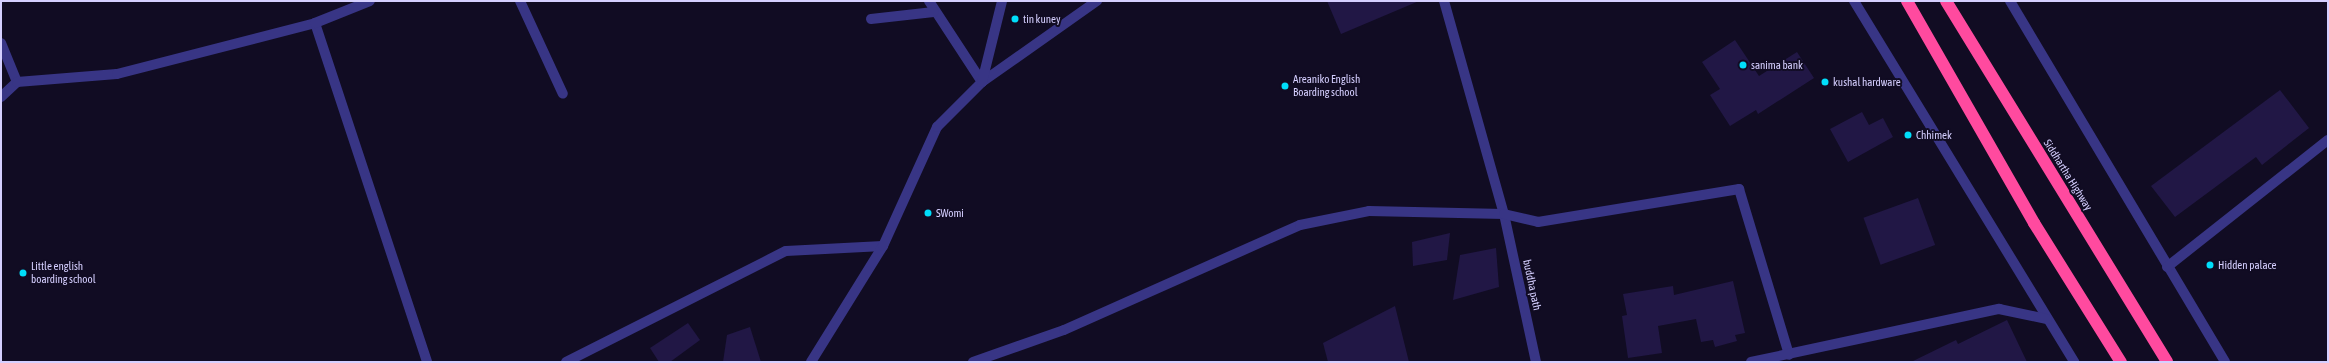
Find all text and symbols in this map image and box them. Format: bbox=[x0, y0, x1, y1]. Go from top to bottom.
place label: tin kuney bbox=[1023, 12, 1060, 26]
marker: tin kuney bbox=[1010, 14, 1020, 24]
place label: sanima bank bbox=[1751, 58, 1803, 72]
marker: sanima bank bbox=[1738, 60, 1748, 70]
place label: Areaniko English Boarding school bbox=[1293, 73, 1360, 99]
place label: kushal hardware bbox=[1833, 75, 1901, 89]
marker: kushal hardware bbox=[1820, 77, 1830, 87]
marker: Areaniko English Boarding school bbox=[1280, 81, 1290, 91]
place label: Chhimek bbox=[1916, 128, 1952, 142]
marker: Chhimek bbox=[1903, 130, 1913, 140]
street label: Siddhartha Highway bbox=[2041, 137, 2095, 213]
place label: SWomi bbox=[936, 206, 964, 220]
marker: SWomi bbox=[923, 208, 933, 218]
street label: buddha path bbox=[1520, 258, 1544, 312]
place label: Hidden palace bbox=[2218, 258, 2277, 272]
place label: Little english boarding school bbox=[31, 260, 96, 286]
marker: Hidden palace bbox=[2205, 260, 2215, 270]
marker: Little english boarding school bbox=[18, 268, 28, 278]

